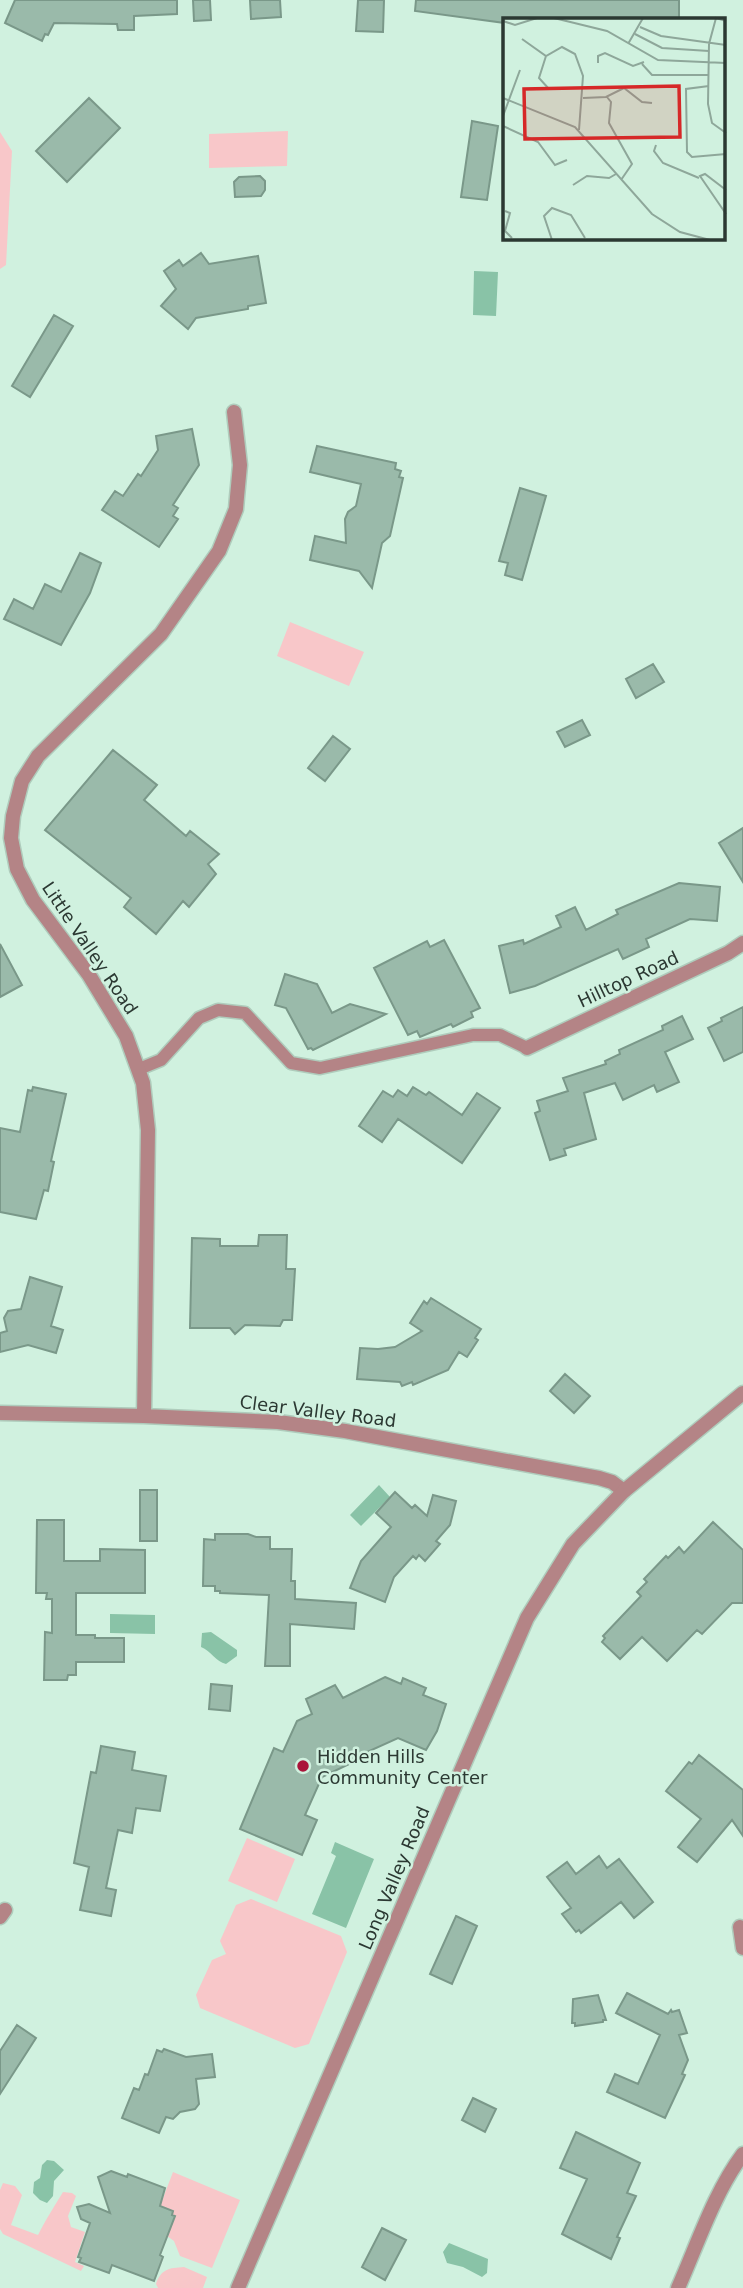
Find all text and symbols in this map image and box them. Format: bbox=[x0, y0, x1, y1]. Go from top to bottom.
inset map bbox=[503, 18, 726, 240]
street label: Little Valley Road bbox=[38, 878, 142, 1018]
street label: Hilltop Road bbox=[574, 946, 682, 1012]
street label: Clear Valley Road bbox=[239, 1391, 397, 1431]
place label: Hidden Hills Community Center bbox=[317, 1746, 488, 1788]
marker: Hidden Hills Community Center bbox=[295, 1758, 311, 1774]
street label: Long Valley Road bbox=[354, 1803, 434, 1953]

